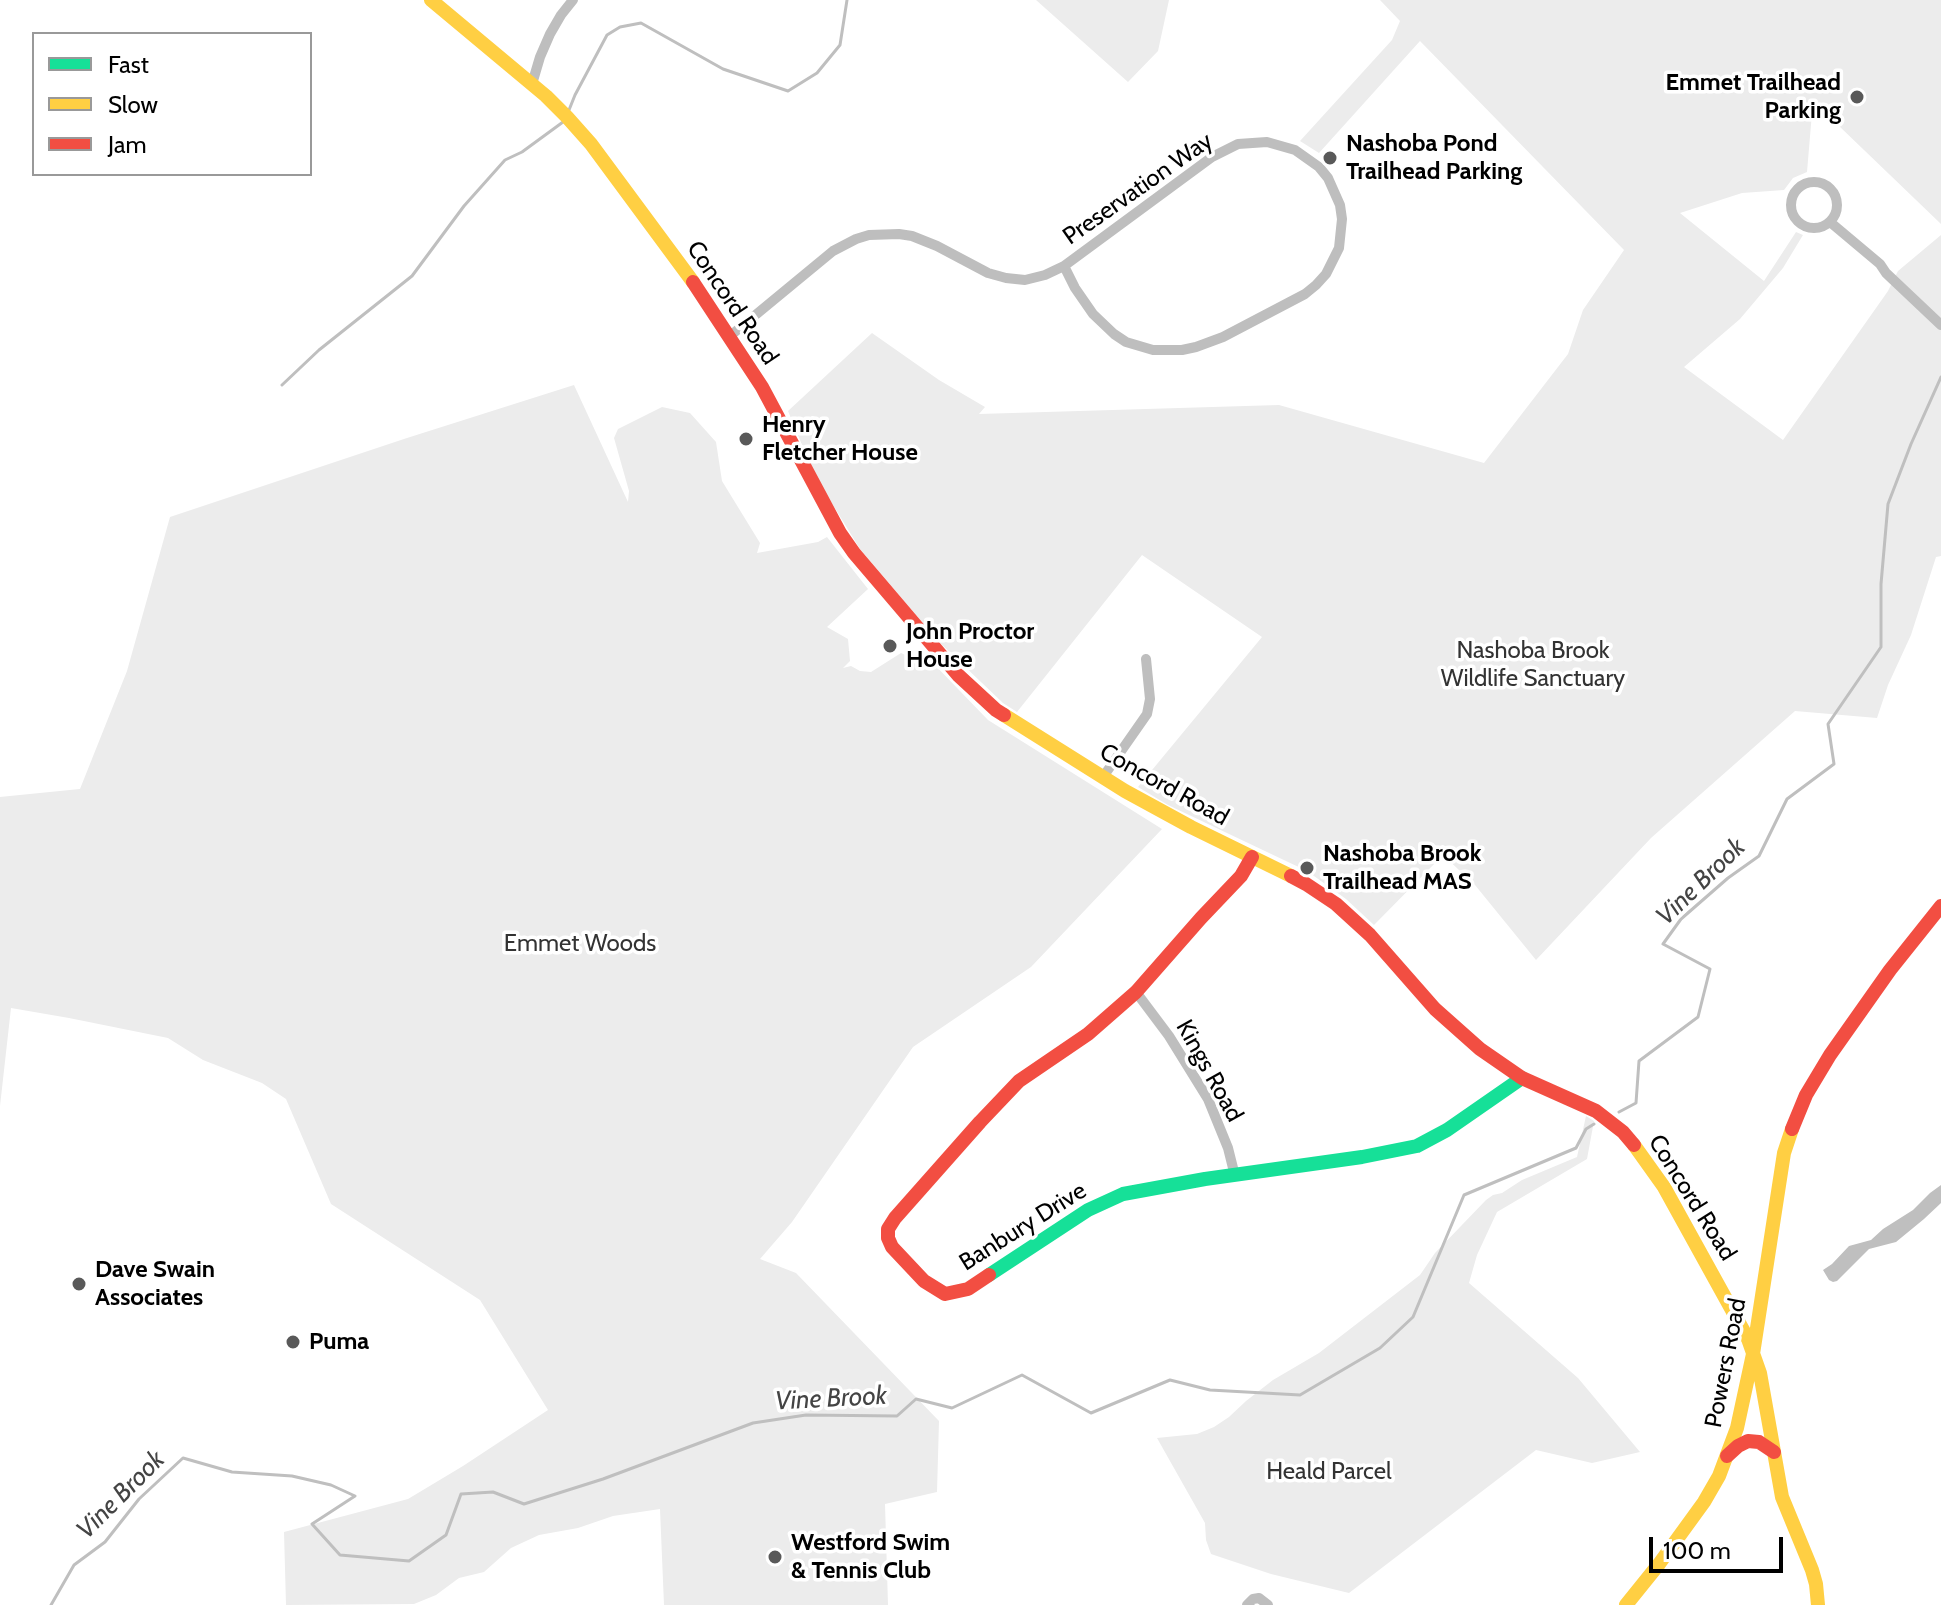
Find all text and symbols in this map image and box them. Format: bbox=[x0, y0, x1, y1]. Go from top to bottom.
legend bbox=[32, 32, 312, 176]
text: Fast bbox=[108, 50, 149, 79]
place label: Emmet Trailhead Parking bbox=[1665, 69, 1841, 125]
marker: Emmet Trailhead Parking bbox=[1848, 88, 1866, 106]
text: Slow bbox=[108, 90, 158, 119]
street label: Preservation Way bbox=[1058, 127, 1218, 251]
text: Jam bbox=[108, 130, 146, 159]
place label: Nashoba Pond Trailhead Parking bbox=[1346, 130, 1522, 186]
marker: Nashoba Pond Trailhead Parking bbox=[1321, 149, 1339, 167]
street label: Concord Road bbox=[680, 236, 784, 370]
place label: Henry Fletcher House bbox=[762, 411, 918, 467]
marker: Henry Fletcher House bbox=[737, 430, 755, 448]
place label: John Proctor House bbox=[906, 618, 1034, 674]
marker: John Proctor House bbox=[881, 637, 899, 655]
park label: Nashoba Brook Wildlife Sanctuary bbox=[1441, 637, 1625, 693]
street label: Concord Road bbox=[1094, 738, 1234, 832]
water label: Vine Brook bbox=[1650, 832, 1752, 932]
place label: Nashoba Brook Trailhead MAS bbox=[1323, 840, 1481, 896]
marker: Nashoba Brook Trailhead MAS bbox=[1298, 859, 1316, 877]
park label: Emmet Woods bbox=[504, 930, 656, 958]
street label: Kings Road bbox=[1169, 1015, 1249, 1127]
street label: Concord Road bbox=[1642, 1130, 1742, 1266]
street label: Banbury Drive bbox=[954, 1177, 1092, 1277]
place label: Dave Swain Associates bbox=[95, 1256, 215, 1312]
marker: Dave Swain Associates bbox=[70, 1275, 88, 1293]
street label: Powers Road bbox=[1699, 1296, 1753, 1430]
place label: Puma bbox=[309, 1328, 369, 1356]
marker: Puma bbox=[284, 1333, 302, 1351]
water label: Vine Brook bbox=[774, 1380, 888, 1418]
water label: Vine Brook bbox=[70, 1444, 172, 1546]
park label: Heald Parcel bbox=[1266, 1458, 1392, 1486]
scale bar bbox=[1653, 1521, 1787, 1571]
place label: Westford Swim & Tennis Club bbox=[791, 1529, 950, 1585]
text: 100 m bbox=[1663, 1536, 1731, 1565]
marker: Westford Swim & Tennis Club bbox=[766, 1548, 784, 1566]

